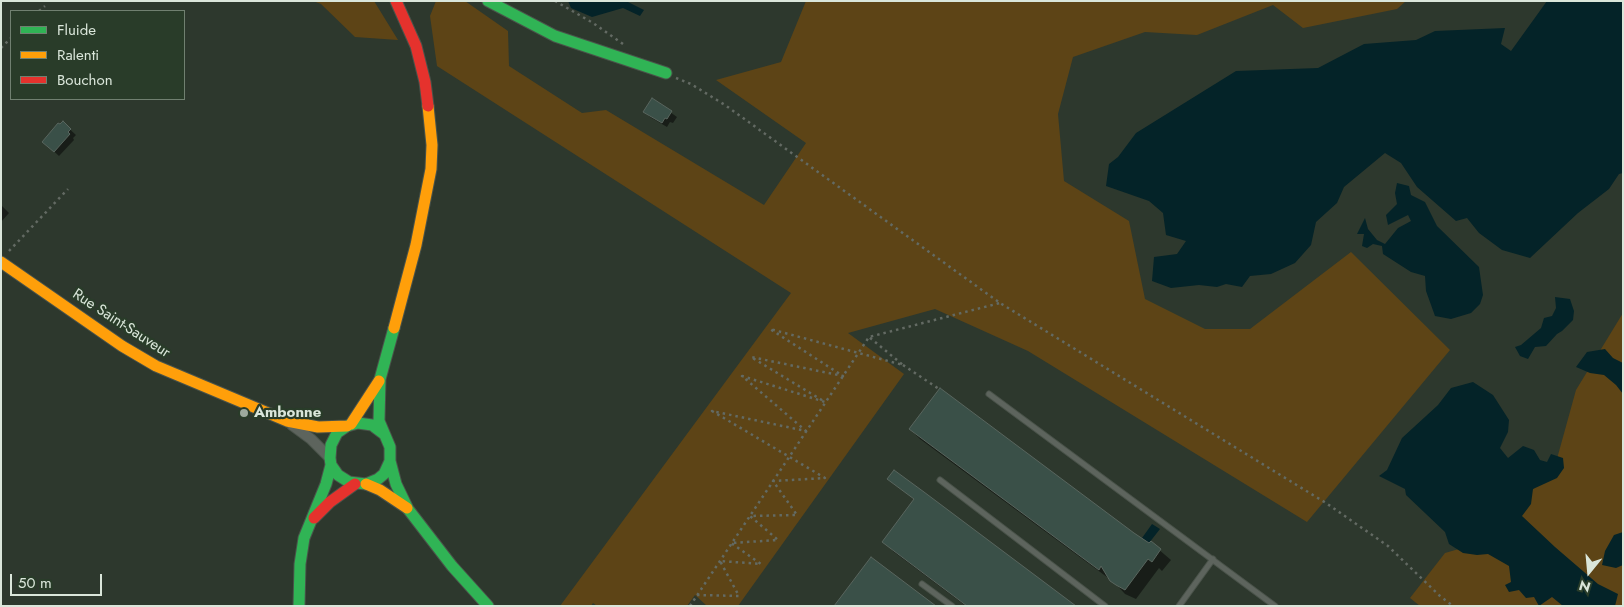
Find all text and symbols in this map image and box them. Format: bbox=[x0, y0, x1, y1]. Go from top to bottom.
legend bbox=[10, 10, 185, 100]
text: Fluide bbox=[57, 19, 96, 41]
text: Ralenti bbox=[57, 44, 99, 66]
text: Bouchon bbox=[57, 69, 113, 91]
street label: Rue Saint-Sauveur bbox=[69, 286, 173, 362]
place label: Ambonne bbox=[254, 404, 321, 422]
marker: Ambonne bbox=[238, 407, 250, 419]
north arrow bbox=[1564, 547, 1614, 597]
scale bar bbox=[12, 564, 105, 596]
text: 50 m bbox=[18, 572, 52, 594]
text: N bbox=[1576, 575, 1593, 598]

